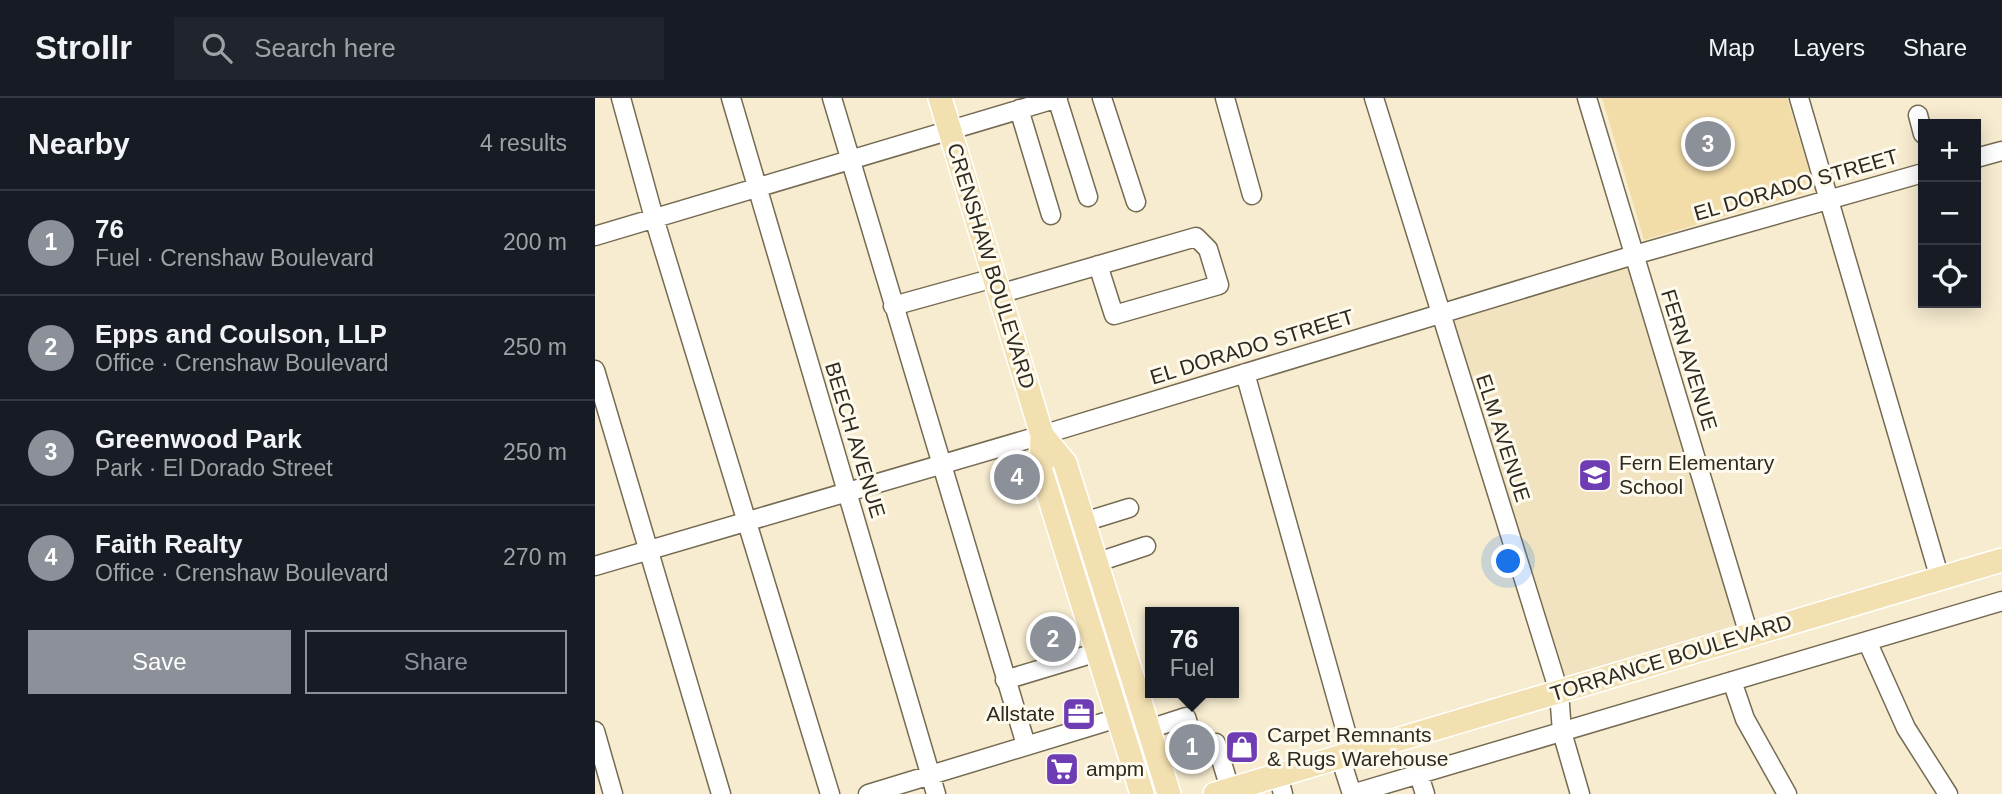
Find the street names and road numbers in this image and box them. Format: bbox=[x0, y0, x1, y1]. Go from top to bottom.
street label: CRENSHAW BOULEVARD bbox=[943, 140, 1040, 391]
street label: EL DORADO STREET bbox=[1691, 144, 1901, 225]
street label: FERN AVENUE bbox=[1657, 286, 1722, 433]
street label: EL DORADO STREET bbox=[1147, 305, 1357, 388]
street label: BEECH AVENUE bbox=[821, 359, 890, 521]
street label: ELM AVENUE bbox=[1472, 371, 1535, 504]
street label: TORRANCE BOULEVARD bbox=[1547, 610, 1794, 705]

